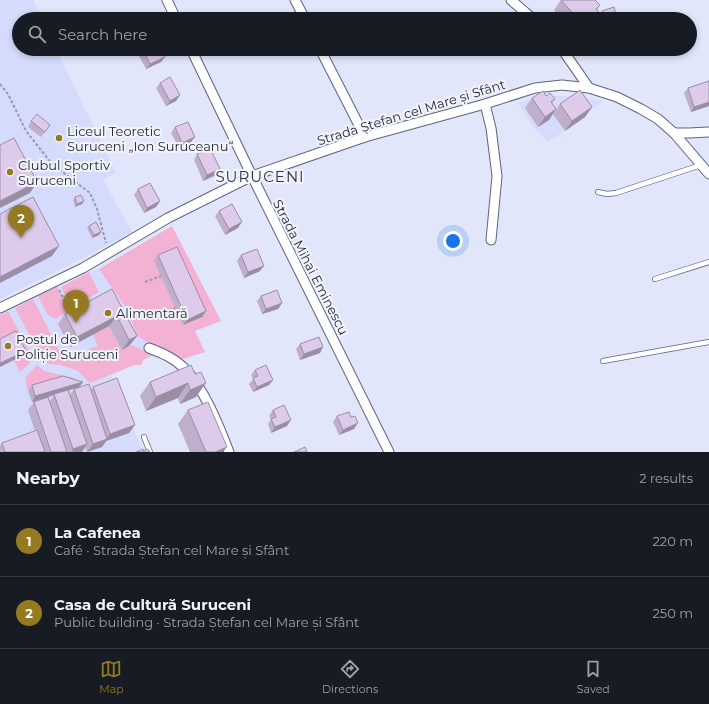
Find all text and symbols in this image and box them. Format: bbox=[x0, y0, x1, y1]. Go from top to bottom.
search box bbox=[12, 12, 697, 56]
icon: search bbox=[26, 23, 48, 45]
text: Search here bbox=[58, 25, 147, 44]
street label: Strada Ștefan cel Mare și Sfânt bbox=[315, 76, 508, 150]
place label: Liceul Teoretic Suruceni „Ion Suruceanu“ bbox=[67, 123, 233, 154]
marker: Liceul Teoretic Suruceni „Ion Suruceanu“ bbox=[54, 133, 64, 143]
place label: Clubul Sportiv Suruceni bbox=[18, 157, 111, 188]
marker: Clubul Sportiv Suruceni bbox=[5, 167, 15, 177]
district label: SURUCENI bbox=[215, 167, 305, 186]
street label: Strada Mihai Eminescu bbox=[270, 197, 352, 337]
pin: 2 bbox=[8, 205, 34, 238]
your location bbox=[443, 231, 463, 251]
pin: 1 bbox=[63, 290, 89, 323]
place label: Alimentară bbox=[116, 305, 188, 321]
marker: Alimentară bbox=[103, 308, 113, 318]
place label: Postul de Poliție Suruceni bbox=[16, 331, 118, 364]
marker: Postul de Poliție Suruceni bbox=[3, 341, 13, 351]
text: Nearby bbox=[16, 468, 80, 488]
text: 2 results bbox=[639, 470, 693, 486]
text: La Cafenea bbox=[54, 523, 141, 542]
text: 1 bbox=[26, 533, 32, 549]
text: 220 m bbox=[652, 533, 693, 549]
text: Café · Strada Ștefan cel Mare și Sfânt bbox=[54, 542, 289, 558]
text: Casa de Cultură Suruceni bbox=[54, 595, 251, 614]
text: 2 bbox=[25, 605, 33, 621]
text: 250 m bbox=[652, 605, 693, 621]
text: Public building · Strada Ștefan cel Mare și Sfânt bbox=[54, 614, 359, 630]
tab: Map bbox=[99, 658, 124, 696]
tab: Directions bbox=[322, 658, 378, 696]
tab: Saved bbox=[577, 658, 610, 696]

